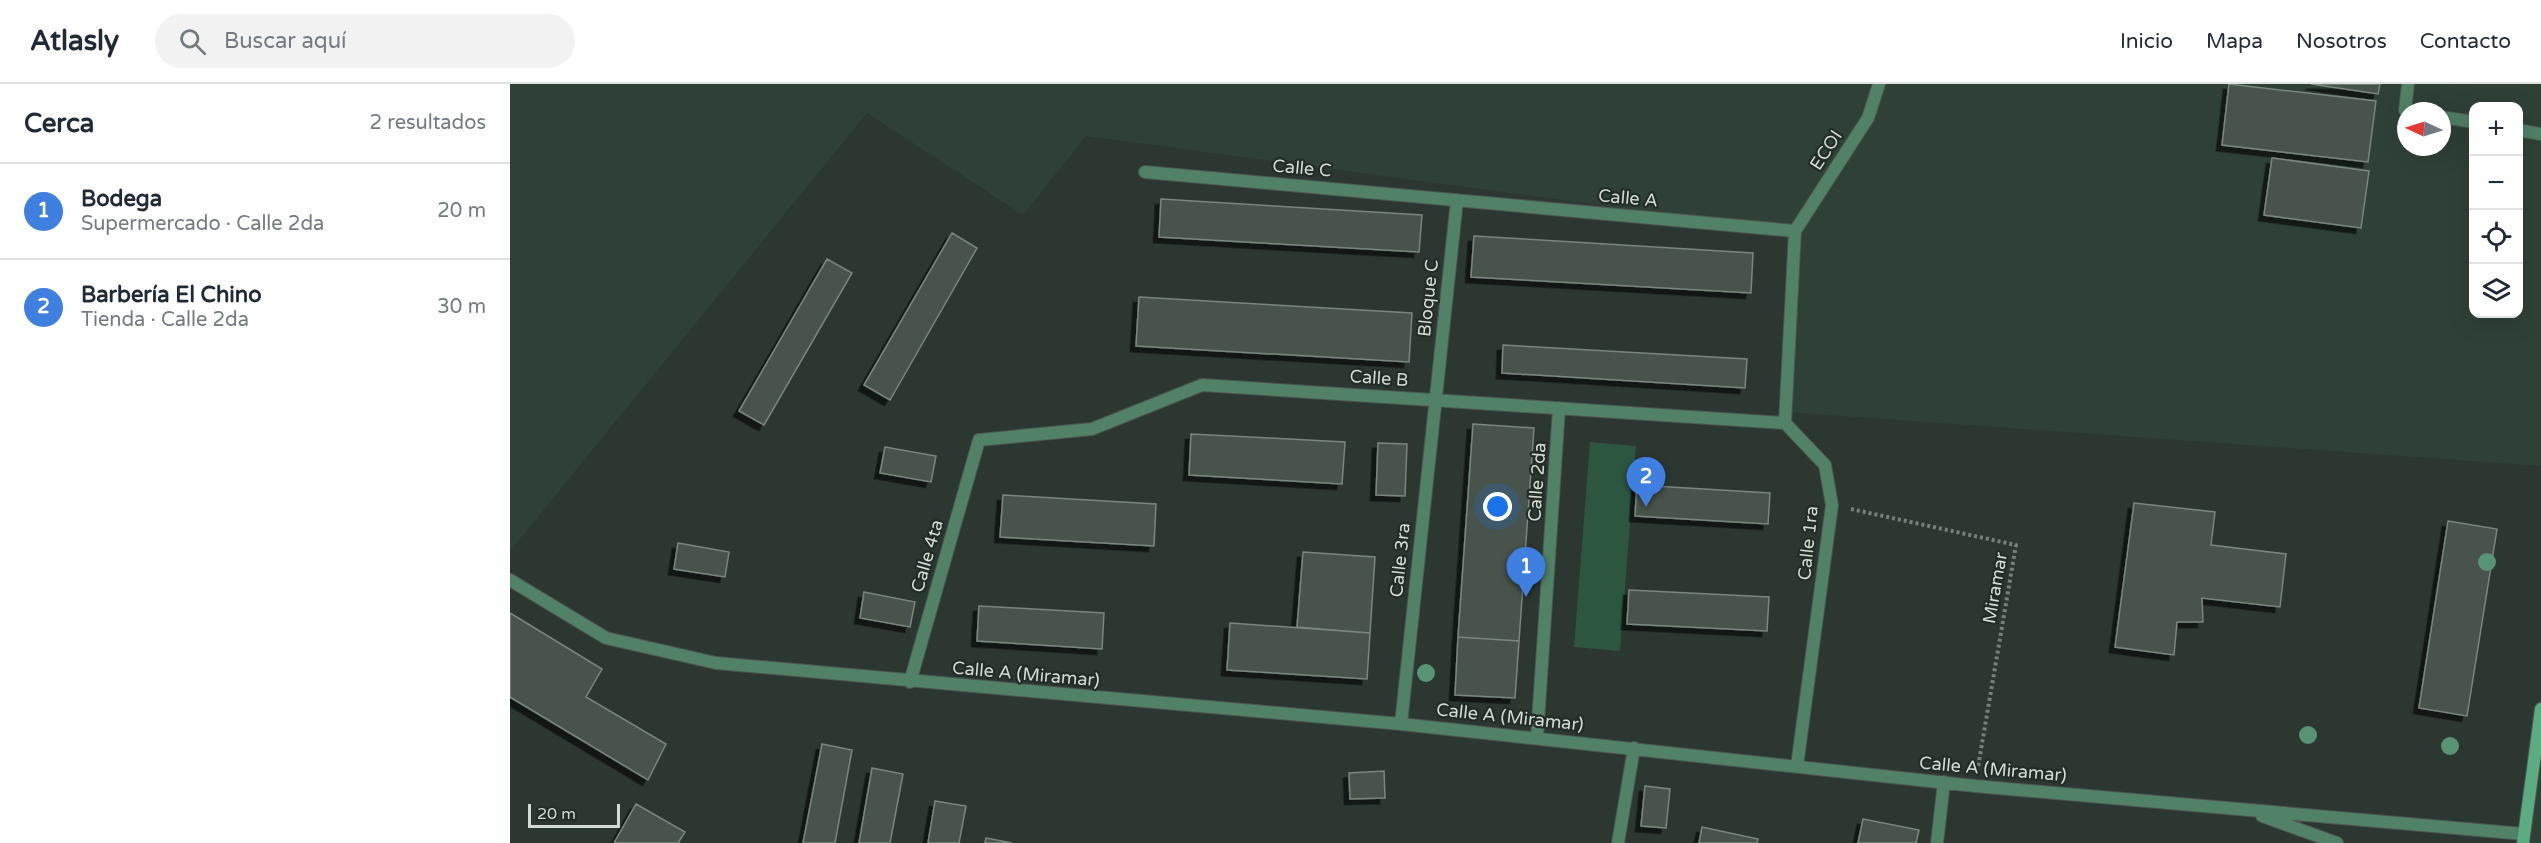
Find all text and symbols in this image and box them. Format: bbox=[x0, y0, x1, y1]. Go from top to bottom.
search box bbox=[155, 14, 575, 68]
text: Atlasly bbox=[30, 24, 119, 58]
icon: search bbox=[176, 25, 209, 58]
text: Buscar aquí bbox=[224, 28, 347, 54]
text: Inicio bbox=[2120, 29, 2173, 54]
text: Mapa bbox=[2206, 29, 2263, 54]
text: Nosotros bbox=[2296, 29, 2387, 54]
text: Contacto bbox=[2420, 29, 2511, 54]
north arrow bbox=[2397, 102, 2451, 156]
map controls bbox=[2469, 102, 2523, 318]
button: + bbox=[2469, 102, 2523, 156]
text: Cerca bbox=[24, 108, 94, 139]
text: 2 resultados bbox=[370, 111, 486, 135]
street label: ECOI bbox=[1805, 126, 1847, 174]
street label: Calle C bbox=[1272, 154, 1332, 182]
button: − bbox=[2469, 156, 2523, 210]
street label: Calle A bbox=[1597, 184, 1659, 212]
text: Bodega bbox=[81, 186, 162, 212]
text: 1 bbox=[37, 199, 50, 223]
text: 20 m bbox=[437, 199, 486, 223]
button: locate bbox=[2469, 210, 2523, 264]
text: Supermercado · Calle 2da bbox=[81, 212, 324, 236]
street label: Bloque C bbox=[1413, 258, 1443, 338]
button: layers bbox=[2469, 264, 2523, 318]
text: Barbería El Chino bbox=[81, 282, 262, 308]
text: 2 bbox=[37, 295, 50, 319]
text: 30 m bbox=[437, 295, 486, 319]
text: Tienda · Calle 2da bbox=[81, 308, 249, 332]
street label: Calle B bbox=[1349, 365, 1409, 391]
street label: Calle 2da bbox=[1523, 442, 1551, 522]
pin: 2 bbox=[1626, 458, 1666, 507]
your location bbox=[1483, 492, 1512, 521]
street label: Calle 1ra bbox=[1793, 505, 1823, 581]
street label: Calle 4ta bbox=[906, 517, 948, 595]
street label: Calle 3ra bbox=[1385, 522, 1415, 598]
pin: 1 bbox=[1506, 548, 1546, 597]
street label: Miramar bbox=[1978, 550, 2012, 625]
street label: Calle A (Miramar) bbox=[951, 657, 1101, 691]
street label: Calle A (Miramar) bbox=[1435, 698, 1585, 736]
street label: Calle A (Miramar) bbox=[1918, 752, 2068, 786]
scale bar bbox=[528, 801, 620, 828]
text: 20 m bbox=[537, 804, 576, 824]

